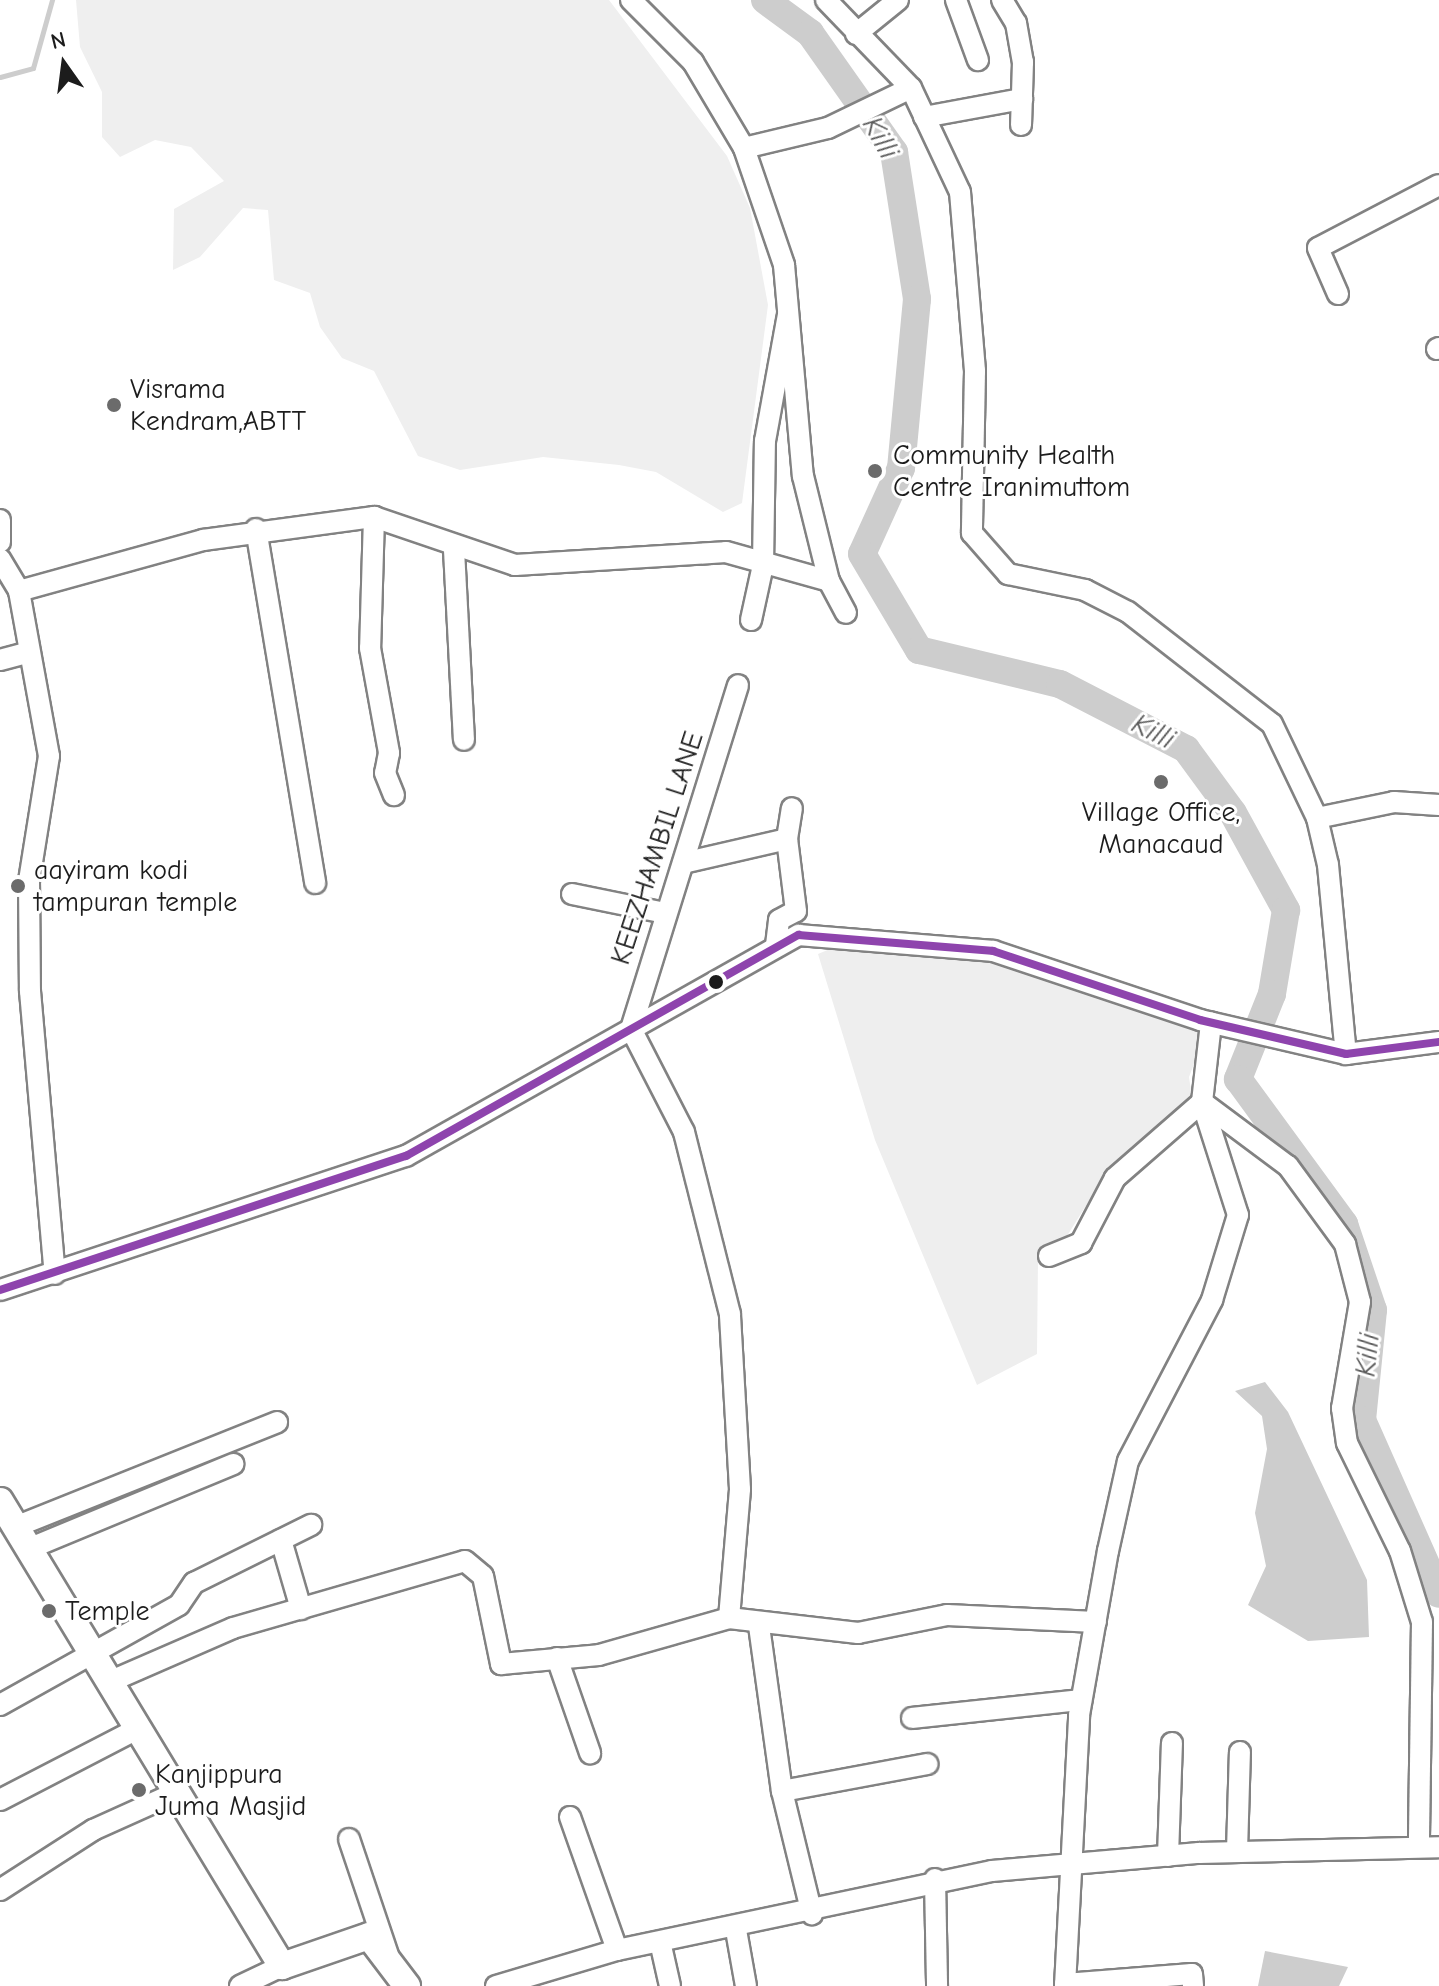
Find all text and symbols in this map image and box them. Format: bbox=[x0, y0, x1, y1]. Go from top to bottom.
north arrow bbox=[24, 24, 104, 104]
text: N bbox=[48, 26, 68, 55]
water label: Killi bbox=[854, 110, 906, 166]
place label: Visrama Kendram,ABTT bbox=[130, 372, 306, 438]
marker: Visrama Kendram,ABTT bbox=[105, 396, 123, 414]
place label: Community Health Centre Iranimuttom bbox=[893, 438, 1130, 504]
marker: Community Health Centre Iranimuttom bbox=[864, 460, 886, 482]
water label: Killi bbox=[1125, 706, 1181, 758]
street label: KEEZHAMBIL LANE bbox=[603, 727, 711, 969]
marker: Village Office, Manacaud bbox=[1152, 773, 1170, 791]
place label: Village Office, Manacaud bbox=[1082, 795, 1240, 861]
place label: aayiram kodi tampuran temple bbox=[34, 853, 237, 919]
marker: aayiram kodi tampuran temple bbox=[9, 877, 27, 895]
unlabelled marker bbox=[708, 974, 724, 990]
water label: Killi bbox=[1348, 1332, 1388, 1378]
place label: Temple bbox=[65, 1594, 150, 1628]
marker: Temple bbox=[40, 1602, 58, 1620]
place label: Kanjippura Juma Masjid bbox=[155, 1757, 306, 1823]
marker: Kanjippura Juma Masjid bbox=[130, 1781, 148, 1799]

